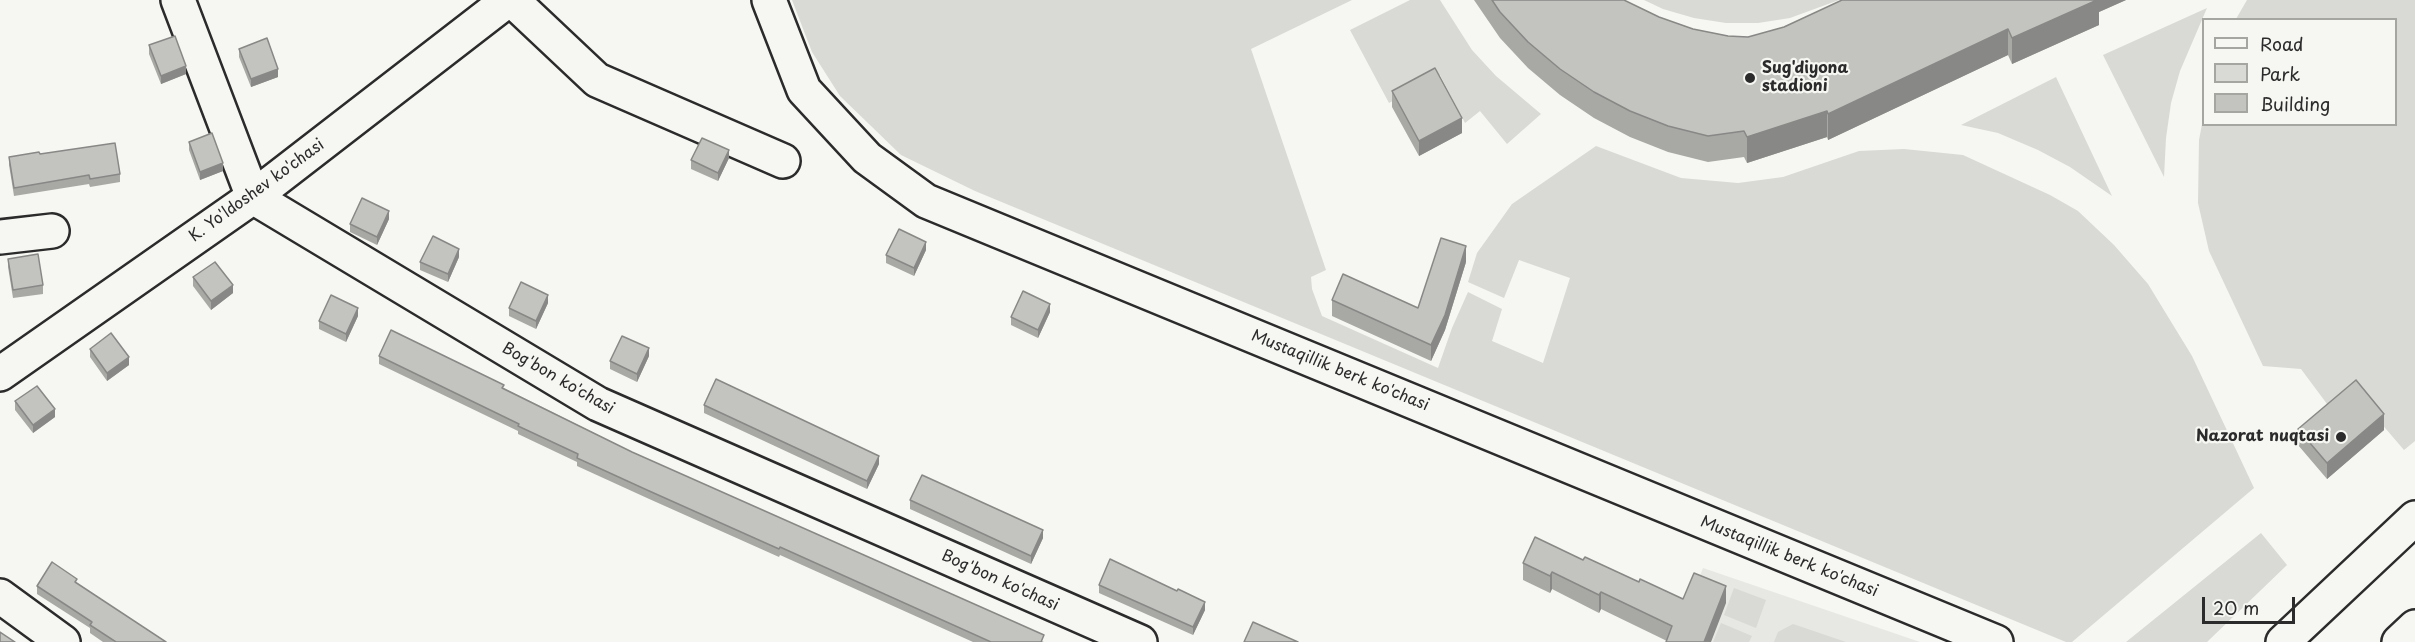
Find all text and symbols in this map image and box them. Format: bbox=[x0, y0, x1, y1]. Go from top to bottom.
legend bbox=[2202, 18, 2397, 126]
text: Road bbox=[2260, 30, 2304, 57]
place label: Sug'diyona stadioni bbox=[1762, 59, 1848, 97]
text: Park bbox=[2260, 60, 2300, 87]
marker: Sug'diyona stadioni bbox=[1743, 71, 1757, 85]
text: Building bbox=[2260, 90, 2330, 117]
street label: K. Yo'ldoshev ko'chasi bbox=[186, 136, 328, 246]
street label: Mustaqillik berk ko'chasi bbox=[1248, 326, 1432, 416]
street label: Bog'bon ko'chasi bbox=[498, 339, 618, 419]
place label: Nazorat nuqtasi bbox=[2196, 427, 2329, 447]
marker: Nazorat nuqtasi bbox=[2334, 430, 2348, 444]
street label: Mustaqillik berk ko'chasi bbox=[1697, 512, 1881, 602]
street label: Bog'bon ko'chasi bbox=[938, 547, 1062, 615]
scale bar bbox=[2205, 585, 2298, 623]
text: 20 m bbox=[2213, 594, 2259, 621]

